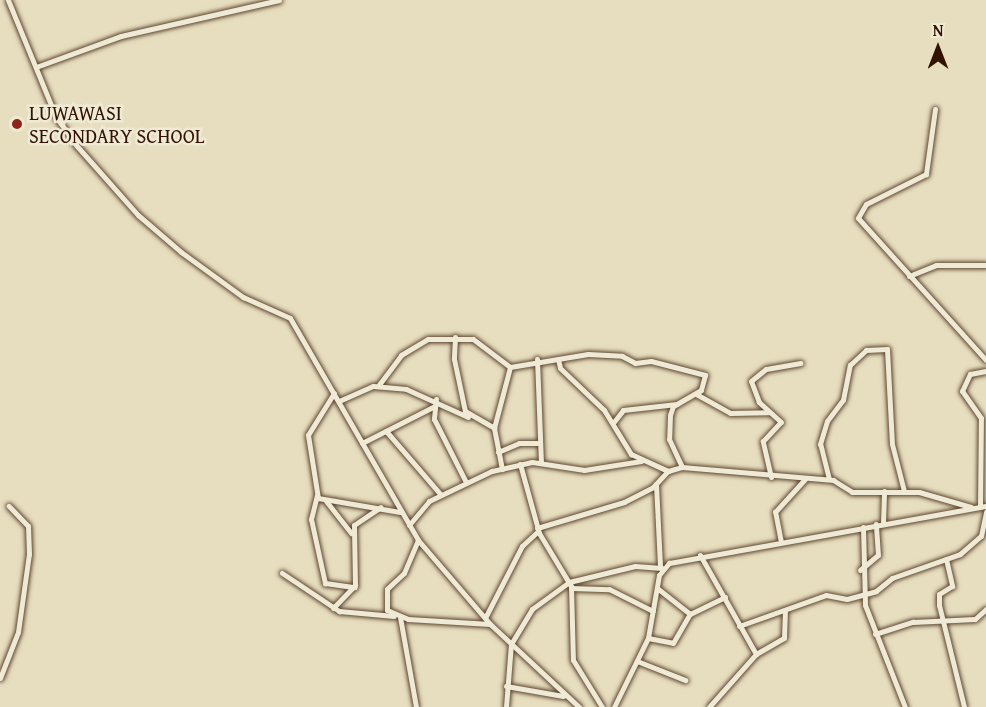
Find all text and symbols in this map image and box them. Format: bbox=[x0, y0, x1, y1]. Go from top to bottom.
north arrow bbox=[908, 18, 968, 78]
text: N bbox=[933, 18, 943, 42]
place label: LUWAWASI SECONDARY SCHOOL bbox=[29, 100, 205, 147]
marker: LUWAWASI SECONDARY SCHOOL bbox=[10, 117, 24, 131]

